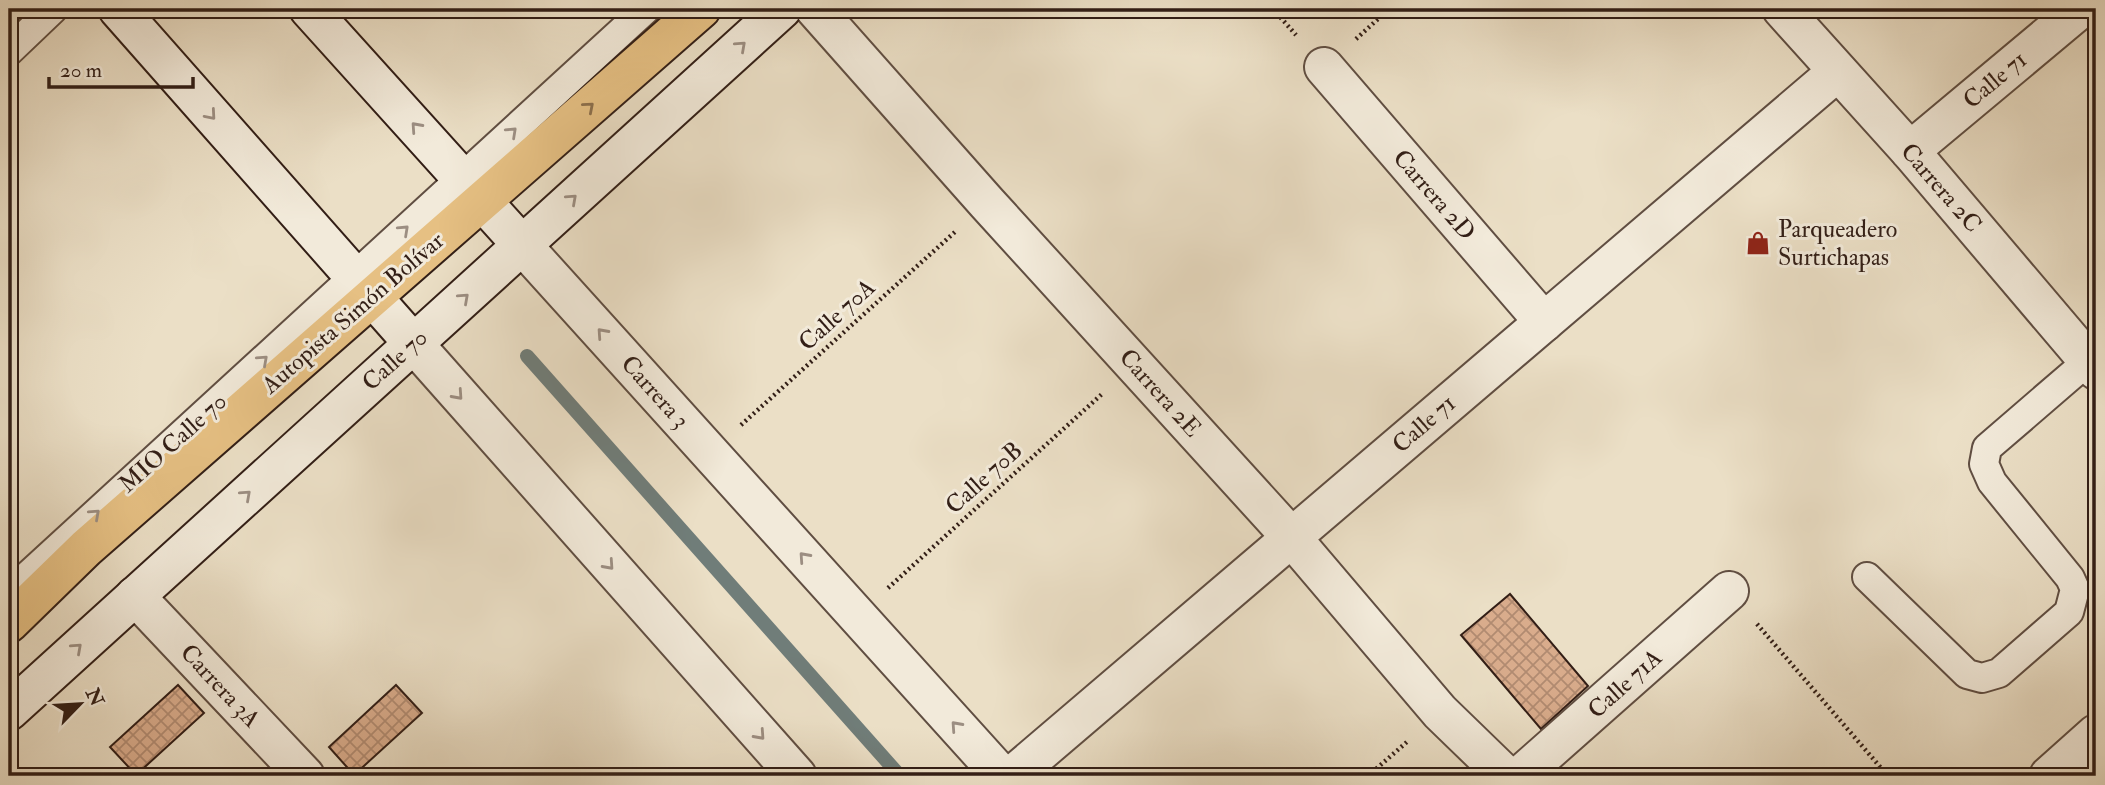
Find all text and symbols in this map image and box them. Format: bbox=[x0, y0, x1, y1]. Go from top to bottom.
one-way arrow bbox=[733, 42, 746, 54]
street label: Calle 71 bbox=[1957, 44, 2033, 116]
scale bar bbox=[49, 46, 192, 90]
text: 20 m bbox=[60, 57, 102, 84]
one-way arrow bbox=[580, 103, 593, 115]
one-way arrow bbox=[203, 107, 215, 120]
one-way arrow bbox=[412, 122, 424, 135]
one-way arrow bbox=[504, 127, 517, 140]
street label: Carrera 2C bbox=[1894, 137, 1988, 239]
street label: Carrera 2D bbox=[1386, 143, 1482, 247]
one-way arrow bbox=[564, 195, 577, 207]
place label: Parqueadero Surtichapas bbox=[1778, 214, 1897, 273]
street label: Autopista Simón Bolívar bbox=[255, 225, 451, 401]
one-way arrow bbox=[396, 226, 409, 239]
shop icon: Parqueadero Surtichapas bbox=[1744, 229, 1772, 257]
street label: Calle 70A bbox=[792, 272, 882, 358]
one-way arrow bbox=[456, 293, 469, 306]
street label: Calle 70 bbox=[356, 322, 434, 398]
one-way arrow bbox=[598, 329, 610, 342]
street label: Carrera 2E bbox=[1112, 342, 1208, 444]
street label: Carrera 3 bbox=[614, 349, 696, 435]
one-way arrow bbox=[255, 356, 268, 368]
street label: MIO Calle 70 bbox=[112, 386, 234, 500]
one-way arrow bbox=[450, 386, 462, 399]
street label: Calle 71 bbox=[1386, 388, 1462, 460]
street label: Calle 70B bbox=[939, 435, 1029, 521]
one-way arrow bbox=[238, 491, 251, 504]
one-way arrow bbox=[87, 509, 100, 522]
one-way arrow bbox=[799, 552, 812, 565]
one-way arrow bbox=[601, 557, 614, 570]
street label: Carrera 3A bbox=[173, 638, 267, 734]
street label: Calle 71A bbox=[1581, 643, 1669, 725]
one-way arrow bbox=[69, 644, 82, 657]
north arrow bbox=[46, 670, 116, 740]
text: N bbox=[80, 684, 109, 711]
one-way arrow bbox=[952, 721, 964, 734]
one-way arrow bbox=[752, 727, 765, 740]

